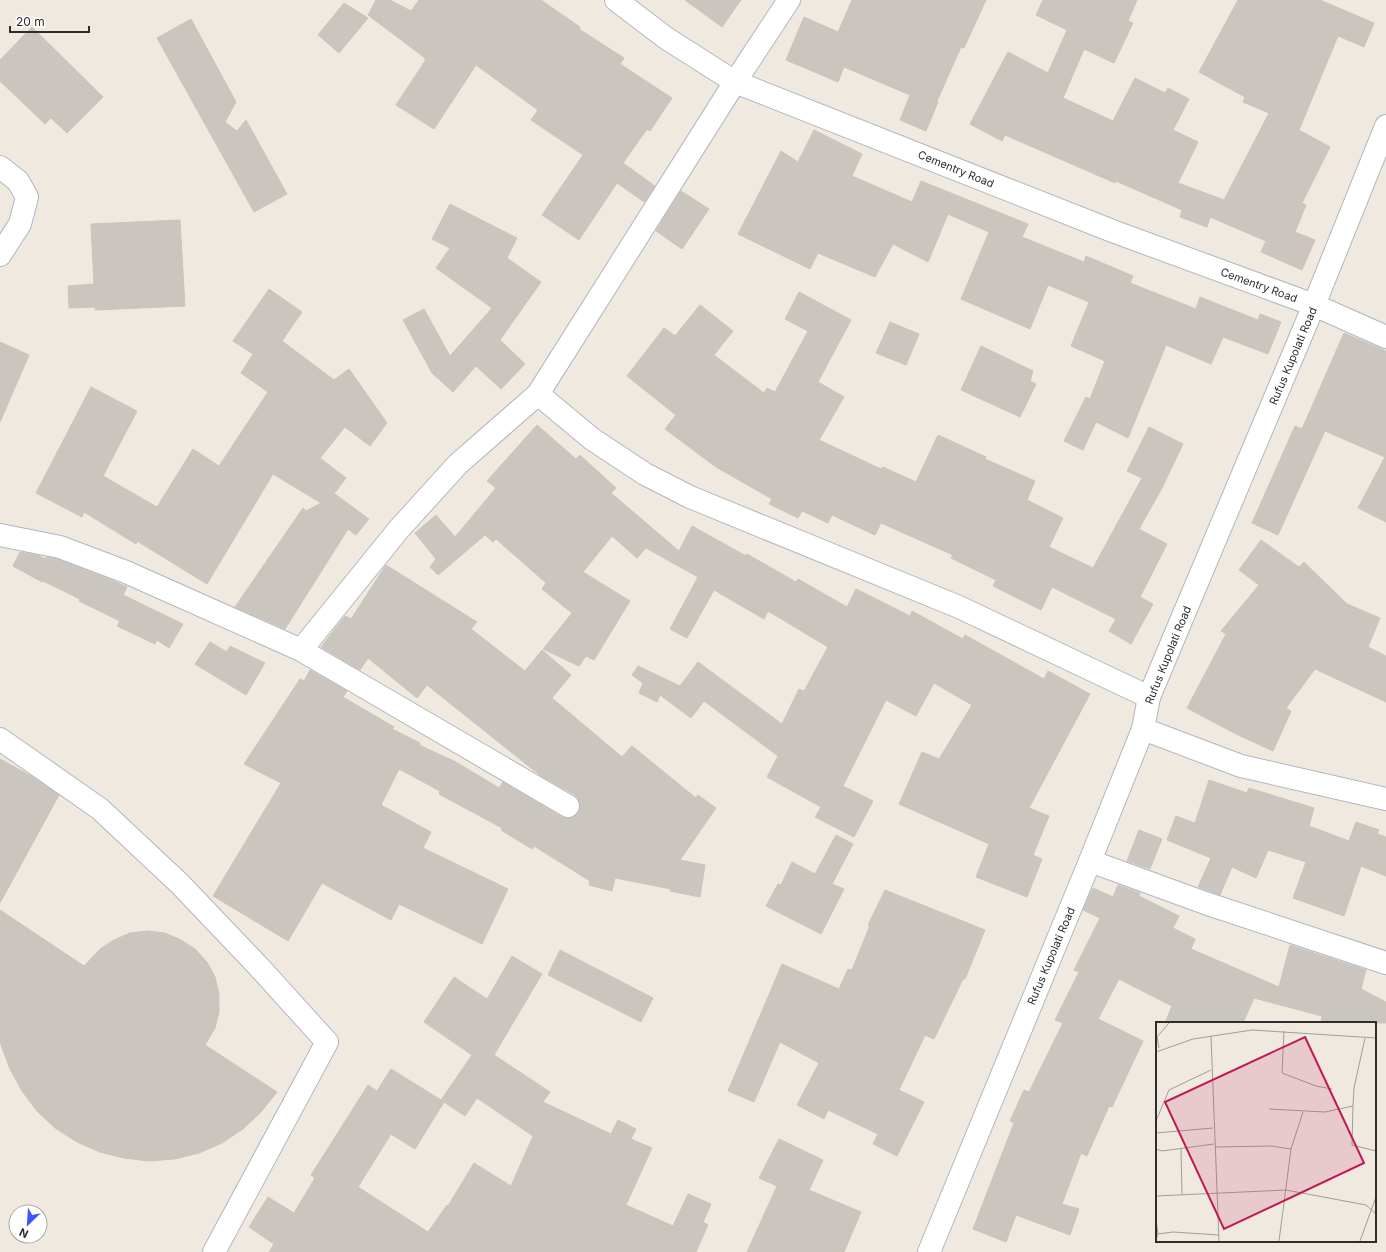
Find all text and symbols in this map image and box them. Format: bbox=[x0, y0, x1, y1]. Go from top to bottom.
scale bar bbox=[10, 8, 89, 34]
text: 20 m bbox=[16, 14, 45, 29]
street label: Cementry Road bbox=[916, 147, 996, 191]
street label: Cementry Road bbox=[1219, 265, 1299, 305]
street label: Rufus Kupolati Road bbox=[1266, 305, 1320, 407]
street label: Rufus Kupolati Road bbox=[1142, 604, 1194, 706]
street label: Rufus Kupolati Road bbox=[1024, 905, 1078, 1007]
inset map bbox=[1156, 1022, 1376, 1242]
north arrow bbox=[8, 1204, 48, 1244]
text: N bbox=[17, 1225, 31, 1241]

